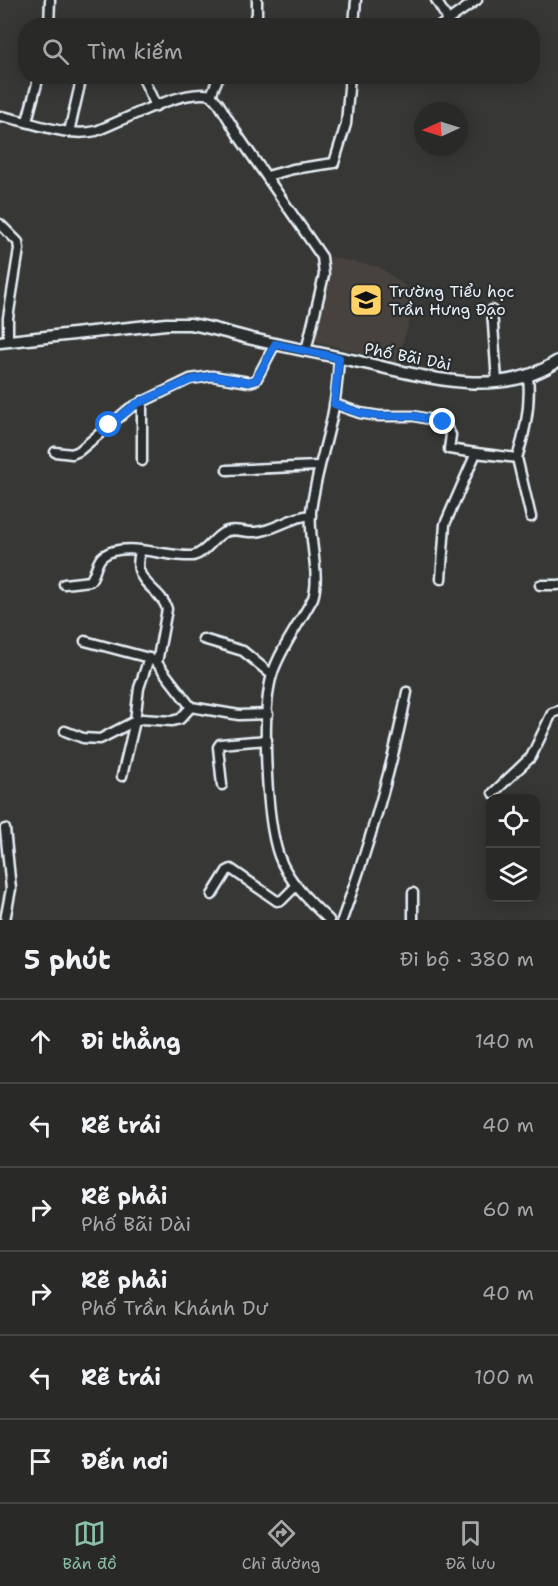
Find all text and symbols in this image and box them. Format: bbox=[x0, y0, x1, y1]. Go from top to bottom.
search box bbox=[18, 18, 540, 84]
icon: search bbox=[39, 35, 72, 68]
text: Tìm kiếm bbox=[87, 37, 183, 66]
north arrow bbox=[414, 102, 468, 156]
place label: Trường Tiểu học Trần Hưng Đạo bbox=[389, 281, 514, 320]
school or university icon: Trường Tiểu học Trần Hưng Đạo bbox=[348, 282, 384, 318]
street label: Phố Bãi Dài bbox=[363, 338, 453, 375]
route end bbox=[429, 408, 455, 434]
route start bbox=[95, 411, 121, 437]
map controls bbox=[486, 794, 540, 902]
button: locate bbox=[486, 794, 540, 848]
button: layers bbox=[486, 848, 540, 902]
text: 5 phút bbox=[24, 942, 111, 977]
text: Đi bộ · 380 m bbox=[400, 946, 534, 972]
icon: ahead bbox=[24, 1025, 57, 1058]
text: Đi thẳng bbox=[81, 1027, 181, 1056]
text: 140 m bbox=[475, 1028, 534, 1054]
icon: left bbox=[24, 1109, 57, 1142]
text: Rẽ trái bbox=[81, 1111, 161, 1140]
text: 40 m bbox=[482, 1112, 534, 1138]
text: Rẽ phải bbox=[81, 1182, 167, 1211]
icon: right bbox=[24, 1193, 57, 1226]
text: 60 m bbox=[482, 1196, 534, 1222]
text: Phố Bãi Dài bbox=[81, 1211, 191, 1237]
text: Rẽ phải bbox=[81, 1266, 167, 1295]
icon: right bbox=[24, 1277, 57, 1310]
text: 40 m bbox=[482, 1280, 534, 1306]
text: Phố Trần Khánh Dư bbox=[81, 1295, 268, 1321]
icon: left bbox=[24, 1361, 57, 1394]
text: Rẽ trái bbox=[81, 1363, 161, 1392]
text: 100 m bbox=[474, 1364, 534, 1390]
icon: arrive bbox=[24, 1445, 57, 1478]
text: Đến nơi bbox=[81, 1447, 168, 1476]
tab: Bản đồ bbox=[63, 1517, 117, 1574]
tab: Chỉ đường bbox=[242, 1517, 320, 1574]
tab: Đã lưu bbox=[445, 1517, 495, 1574]

